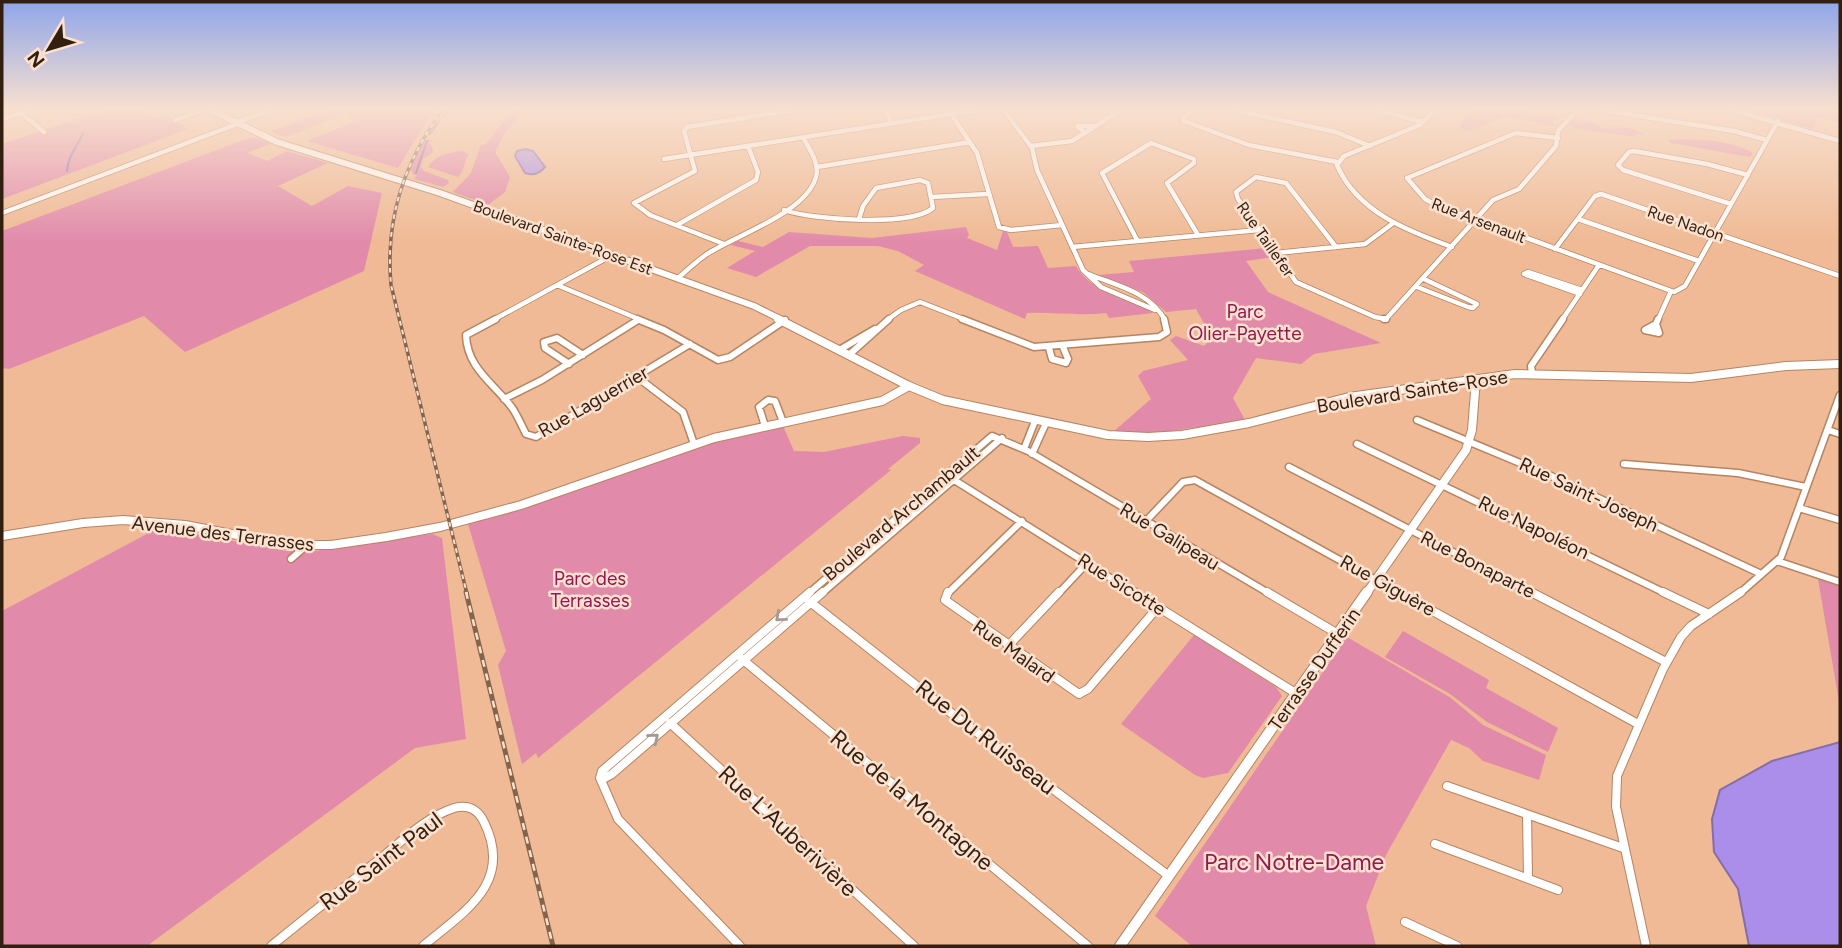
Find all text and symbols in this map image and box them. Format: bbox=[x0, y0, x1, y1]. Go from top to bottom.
north arrow bbox=[14, 14, 84, 84]
text: N bbox=[22, 46, 50, 72]
street label: Rue Arsenault bbox=[1429, 194, 1529, 247]
street label: Boulevard Sainte-Rose Est bbox=[471, 196, 655, 279]
street label: Rue Taillefer bbox=[1233, 198, 1299, 281]
street label: Rue Nadon bbox=[1645, 202, 1727, 245]
park label: Parc Olier-Payette bbox=[1188, 300, 1302, 345]
street label: Rue Laguerrier bbox=[534, 360, 653, 442]
street label: Boulevard Sainte-Rose bbox=[1315, 365, 1509, 418]
street label: Boulevard Archambault bbox=[818, 441, 985, 586]
street label: Rue Saint-Joseph bbox=[1516, 452, 1662, 537]
street label: Rue Napoléon bbox=[1475, 491, 1593, 564]
street label: Rue Galipeau bbox=[1116, 498, 1224, 575]
street label: Avenue des Terrasses bbox=[131, 511, 315, 556]
street label: Rue Bonaparte bbox=[1417, 526, 1539, 603]
street label: Rue Sicotte bbox=[1073, 548, 1170, 621]
street label: Rue Giguère bbox=[1336, 550, 1439, 621]
park label: Parc des Terrasses bbox=[550, 567, 630, 612]
street label: Terrasse Dufferin bbox=[1264, 604, 1365, 735]
one-way arrow bbox=[775, 609, 788, 621]
street label: Rue Malard bbox=[968, 615, 1059, 688]
street label: Rue Du Ruisseau bbox=[910, 673, 1062, 801]
street label: Rue de la Montagne bbox=[825, 724, 999, 876]
one-way arrow bbox=[647, 733, 659, 746]
street label: Rue L'Auberivière bbox=[713, 759, 863, 903]
street label: Rue Saint Paul bbox=[314, 806, 448, 916]
park label: Parc Notre-Dame bbox=[1204, 848, 1384, 876]

